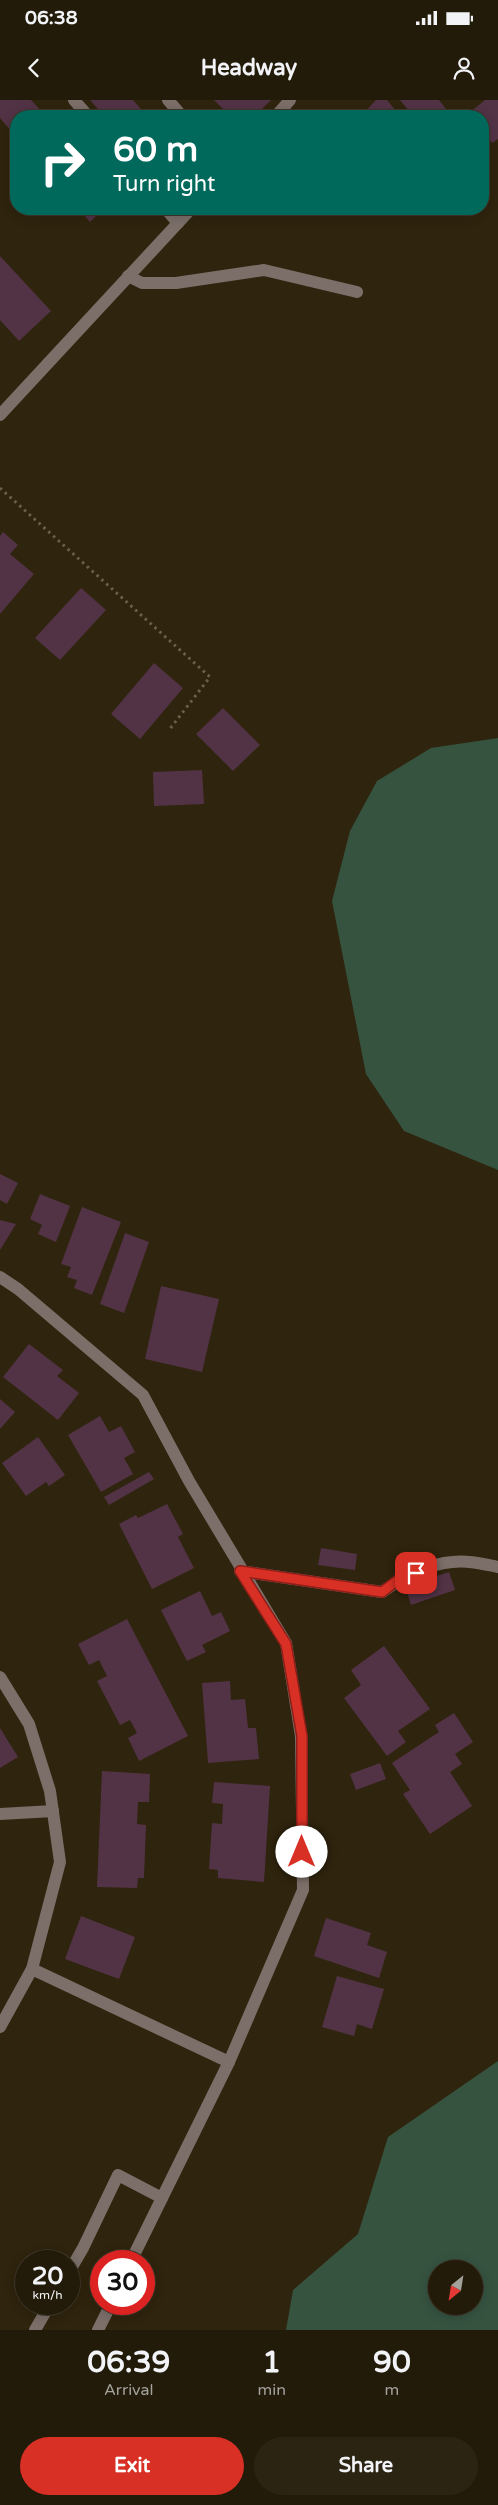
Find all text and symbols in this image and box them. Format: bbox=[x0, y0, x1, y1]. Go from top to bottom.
text: 06:38 bbox=[25, 7, 78, 29]
icon: back bbox=[20, 54, 48, 82]
icon: person bbox=[450, 54, 478, 82]
text: Headway bbox=[201, 55, 297, 81]
text: 60 m bbox=[113, 129, 198, 171]
icon: right bbox=[30, 130, 95, 195]
text: Turn right bbox=[113, 171, 215, 197]
pin bbox=[395, 1552, 437, 1594]
icon: arrive bbox=[402, 1559, 430, 1587]
position arrow bbox=[275, 1825, 327, 1877]
speed limit sign: 30 bbox=[90, 2250, 155, 2315]
north arrow bbox=[428, 2260, 482, 2315]
map controls bbox=[428, 2260, 483, 2315]
text: 20 bbox=[32, 2261, 63, 2291]
text: km/h bbox=[32, 2288, 63, 2302]
text: 06:39 bbox=[87, 2344, 170, 2381]
text: 1 bbox=[262, 2344, 281, 2381]
text: 90 bbox=[373, 2344, 411, 2381]
text: Arrival bbox=[104, 2380, 153, 2400]
text: min bbox=[258, 2380, 286, 2400]
text: m bbox=[385, 2380, 399, 2400]
button: Exit bbox=[20, 2437, 244, 2495]
button: Share bbox=[254, 2437, 478, 2495]

